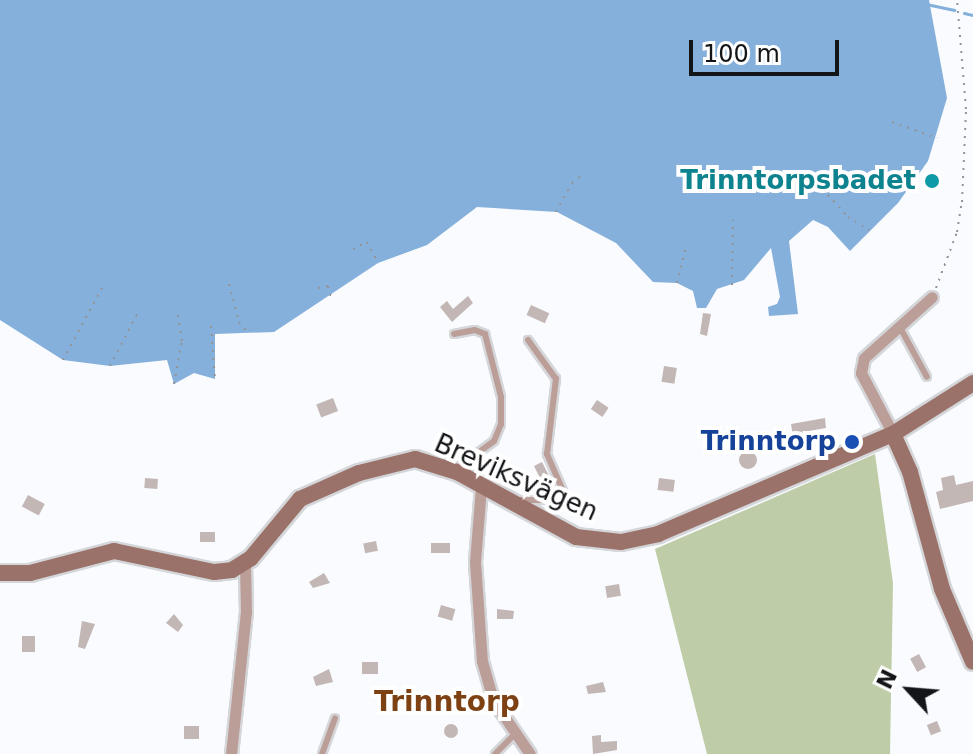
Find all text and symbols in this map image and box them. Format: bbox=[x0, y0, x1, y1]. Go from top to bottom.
scale bar bbox=[693, 24, 843, 74]
text: 100 m bbox=[703, 40, 780, 68]
place label: Trinntorpsbadet bbox=[680, 165, 916, 197]
marker: Trinntorpsbadet bbox=[923, 172, 941, 190]
place label: Trinntorp bbox=[701, 426, 836, 458]
street label: Breviksvägen bbox=[430, 428, 602, 528]
marker: Trinntorp bbox=[843, 433, 861, 451]
north arrow bbox=[869, 650, 949, 730]
text: N bbox=[872, 666, 902, 693]
district label: Trinntorp bbox=[374, 685, 520, 719]

